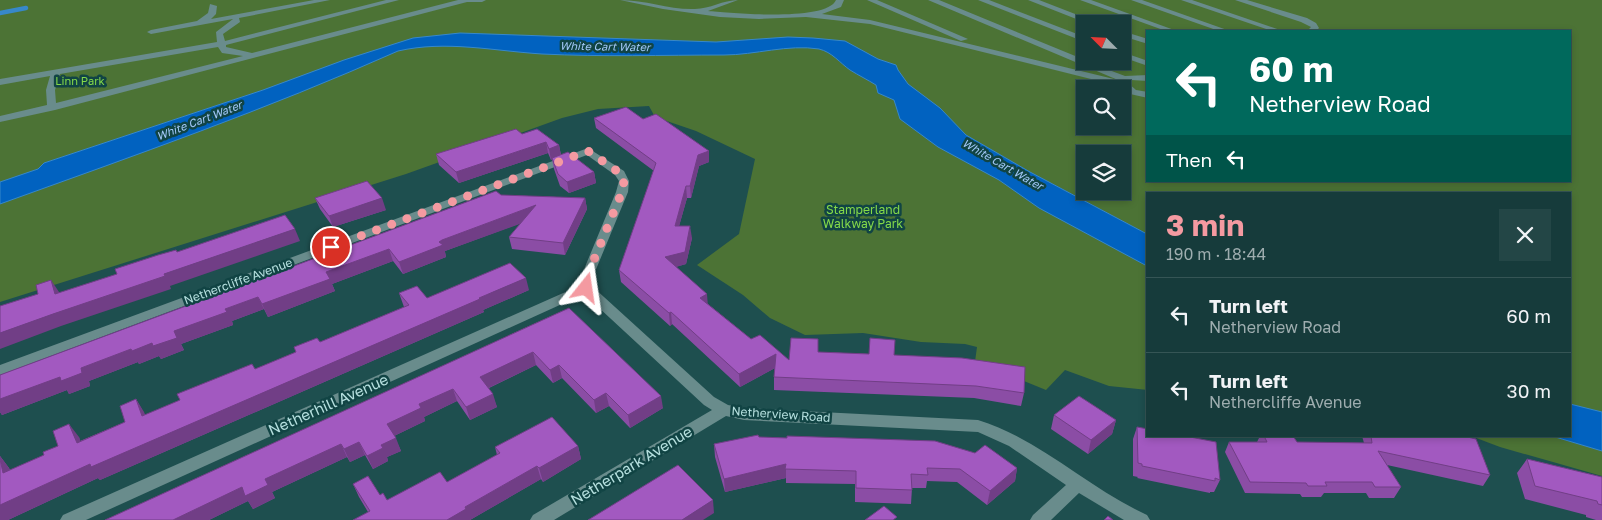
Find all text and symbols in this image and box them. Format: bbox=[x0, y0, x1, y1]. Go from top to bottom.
north arrow bbox=[1076, 15, 1131, 70]
map controls bbox=[1076, 15, 1131, 200]
water label: White Cart Water bbox=[560, 39, 652, 53]
text: 60 m bbox=[1249, 48, 1333, 90]
icon: left bbox=[1166, 50, 1231, 115]
park label: Linn Park bbox=[55, 74, 105, 87]
button: search bbox=[1076, 80, 1131, 135]
text: Netherview Road bbox=[1249, 90, 1431, 117]
water label: White Cart Water bbox=[154, 97, 245, 142]
water label: White Cart Water bbox=[961, 136, 1047, 193]
button: layers bbox=[1076, 145, 1131, 200]
icon: left bbox=[1222, 145, 1250, 173]
text: Then bbox=[1166, 148, 1212, 171]
park label: Stamperland Walkway Park bbox=[823, 202, 903, 231]
text: 3 min bbox=[1166, 207, 1244, 243]
button: close bbox=[1499, 209, 1551, 261]
pin bbox=[310, 226, 352, 268]
icon: arrive bbox=[317, 233, 345, 261]
text: 190 m · 18:44 bbox=[1166, 244, 1266, 264]
street label: Nethercliffe Avenue bbox=[182, 254, 294, 308]
position arrow bbox=[559, 261, 611, 313]
text: Turn left bbox=[1209, 294, 1288, 317]
icon: left bbox=[1166, 301, 1194, 329]
text: 60 m bbox=[1506, 304, 1551, 327]
text: Netherview Road bbox=[1209, 317, 1341, 337]
street label: Netherhill Avenue bbox=[265, 369, 391, 439]
text: Turn left bbox=[1209, 369, 1288, 392]
icon: left bbox=[1166, 376, 1194, 404]
text: 30 m bbox=[1507, 379, 1551, 402]
text: Nethercliffe Avenue bbox=[1209, 392, 1362, 412]
street label: Netherview Road bbox=[731, 403, 831, 425]
street label: Netherpark Avenue bbox=[567, 421, 695, 508]

